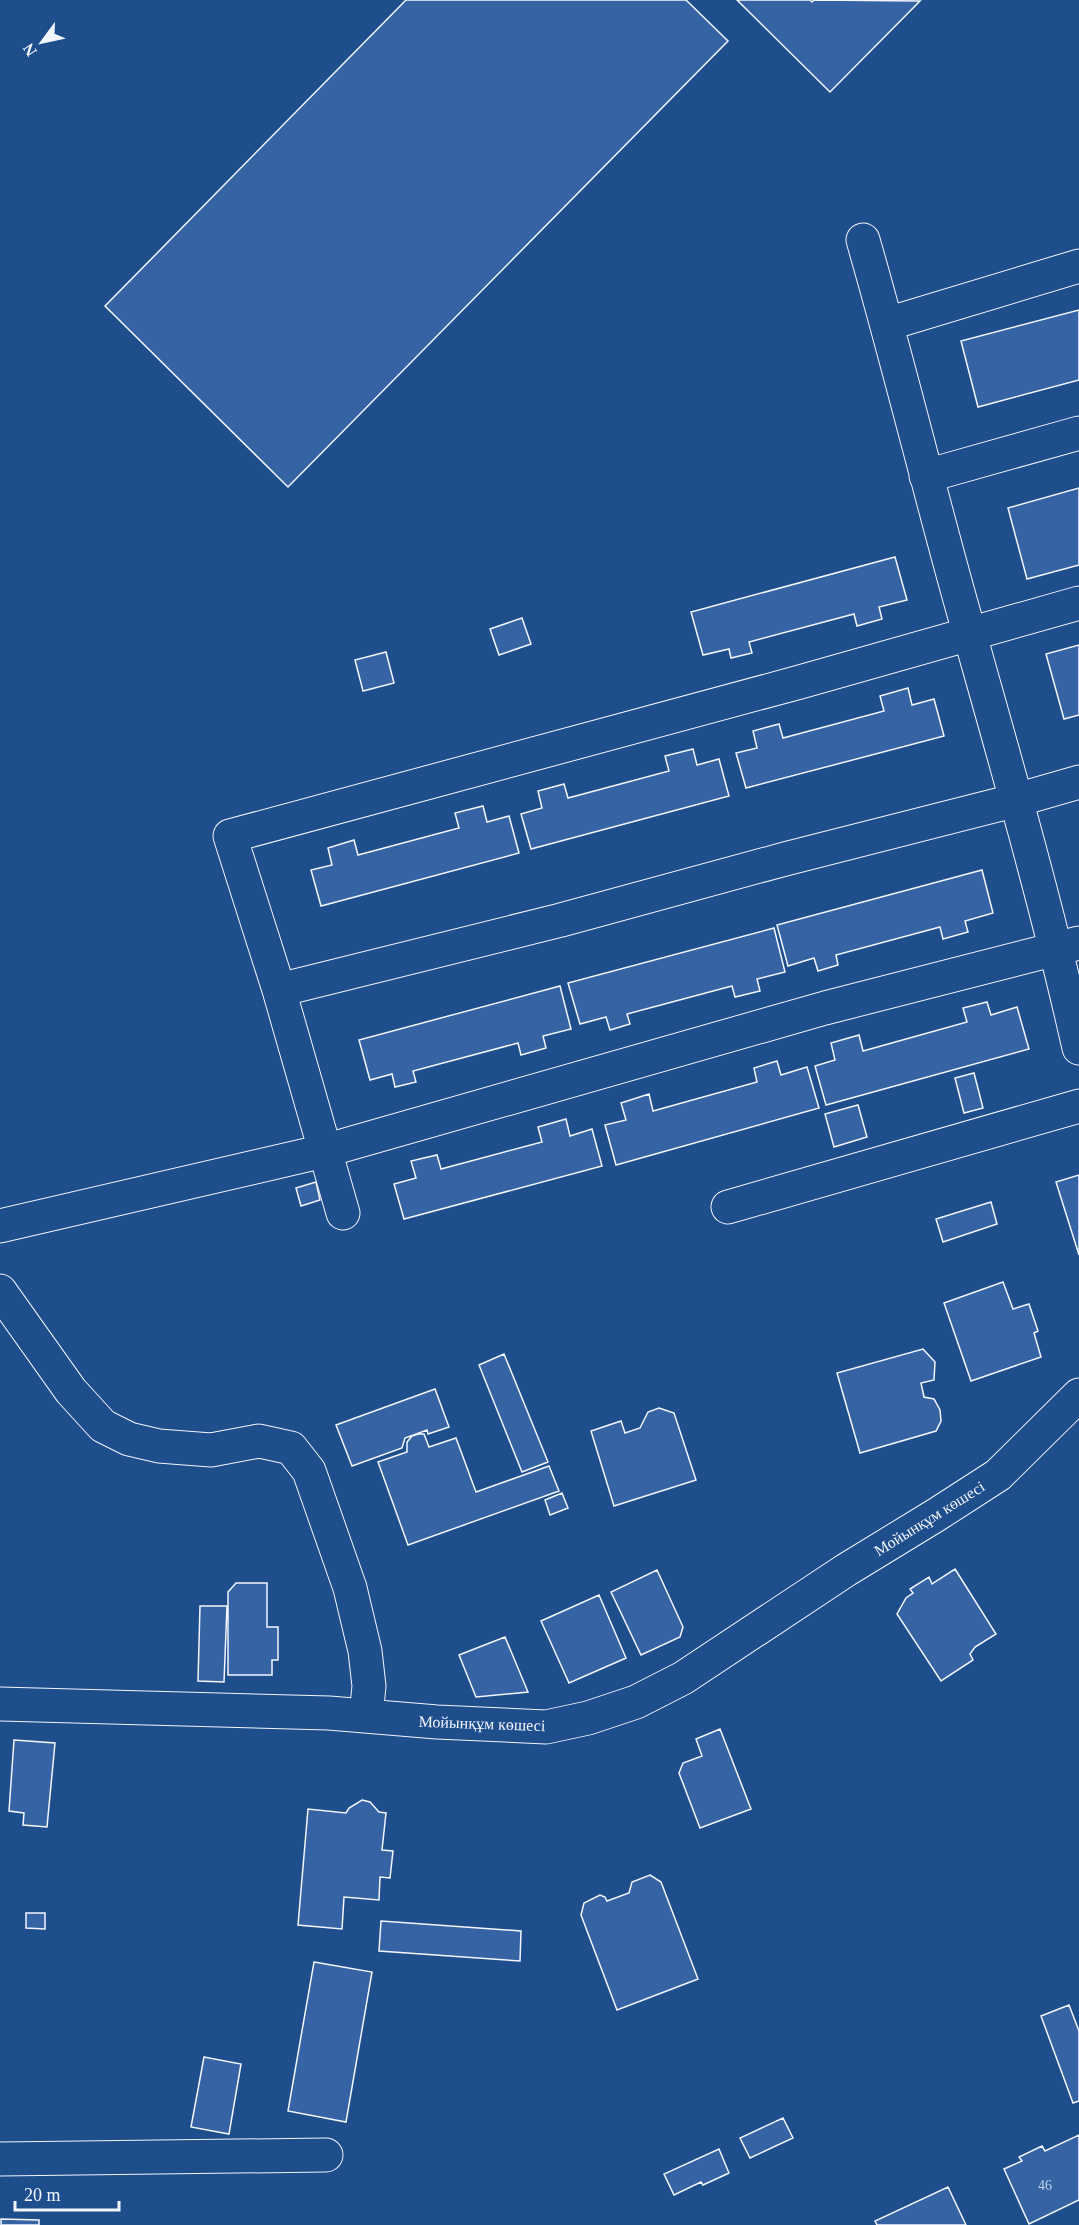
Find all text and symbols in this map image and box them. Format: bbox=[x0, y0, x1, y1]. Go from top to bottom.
north arrow bbox=[12, 12, 72, 72]
text: N bbox=[19, 40, 40, 59]
street label: Мойынқұм көшесі bbox=[871, 1477, 989, 1560]
street label: Мойынқұм көшесі bbox=[418, 1713, 546, 1735]
scale bar bbox=[15, 2174, 118, 2212]
house number: 46 bbox=[1038, 2178, 1052, 2193]
text: 20 m bbox=[24, 2185, 61, 2205]

